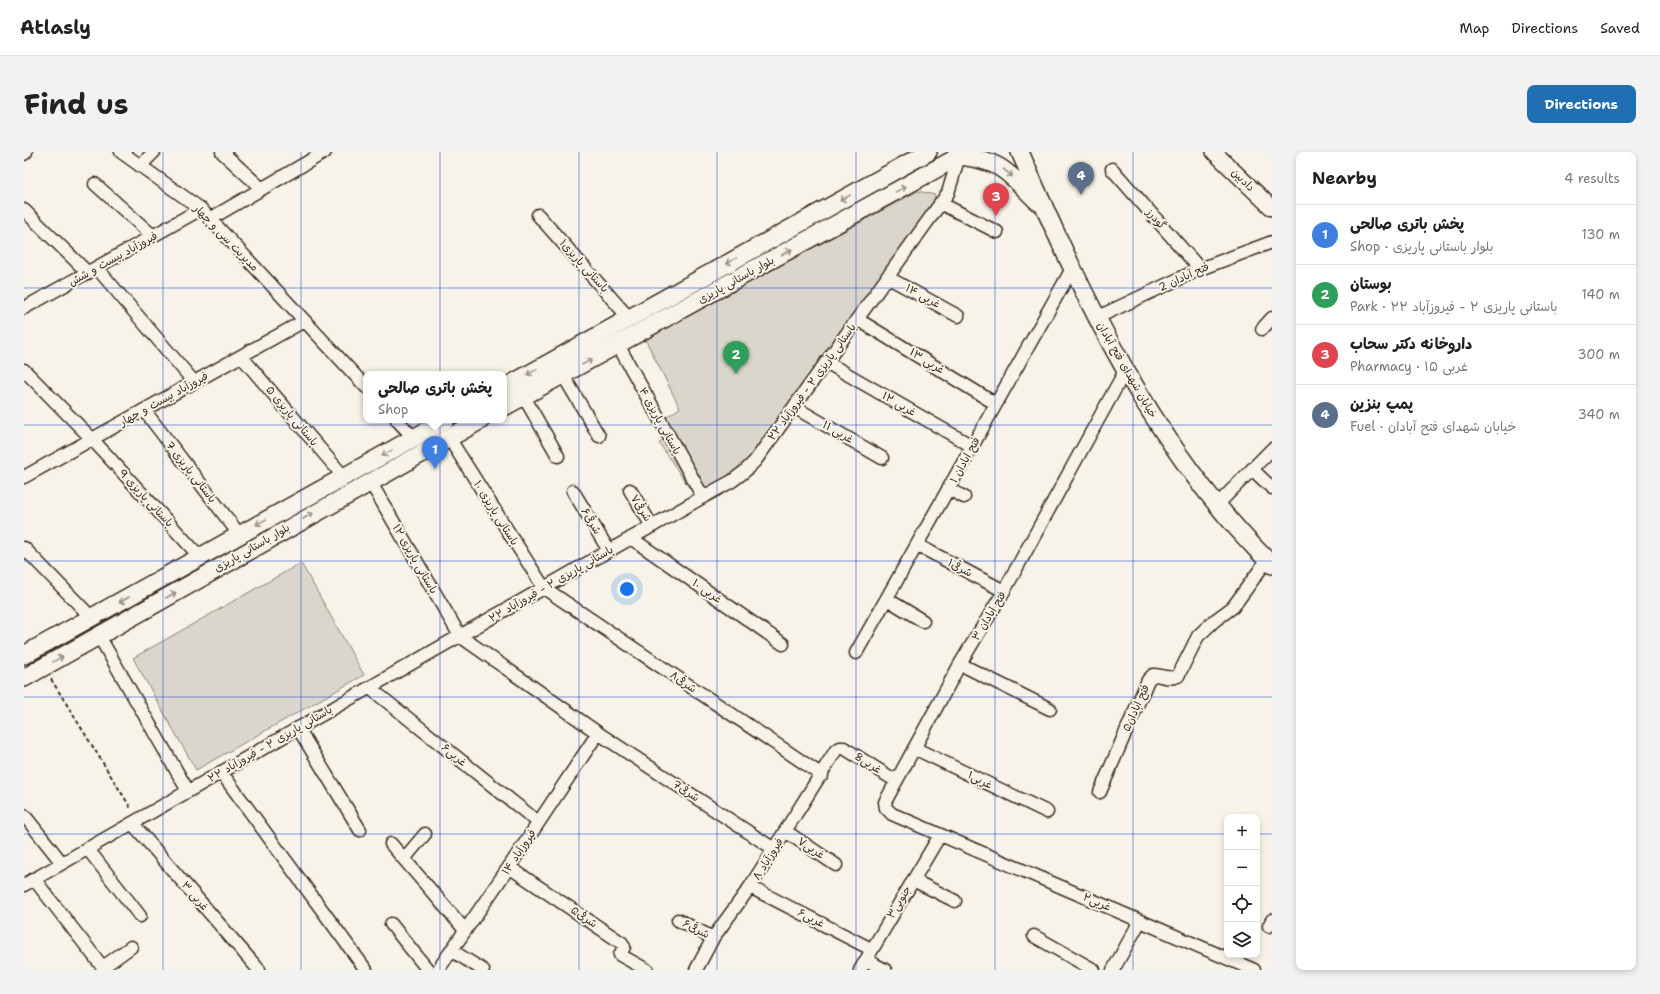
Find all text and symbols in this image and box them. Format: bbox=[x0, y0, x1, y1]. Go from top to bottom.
text: Atlasly bbox=[20, 15, 91, 40]
text: Map bbox=[1460, 19, 1490, 37]
text: Directions bbox=[1512, 19, 1578, 37]
text: Saved bbox=[1600, 19, 1640, 37]
text: Find us bbox=[24, 85, 129, 123]
button: Directions bbox=[1527, 85, 1636, 123]
pin: 4 bbox=[1068, 162, 1094, 195]
street label: دادبین bbox=[1228, 165, 1258, 195]
text: Nearby bbox=[1312, 167, 1377, 189]
one-way arrow bbox=[1002, 169, 1013, 177]
text: 4 results bbox=[1564, 170, 1620, 187]
pin: 3 bbox=[983, 183, 1009, 216]
one-way arrow bbox=[895, 185, 907, 192]
one-way arrow bbox=[839, 194, 851, 202]
street label: مدیریت سی و چهار bbox=[189, 201, 262, 275]
street label: گودرز bbox=[1142, 204, 1170, 233]
text: پخش باتری صالحی bbox=[1350, 214, 1464, 234]
text: 1 bbox=[1322, 226, 1328, 243]
text: 130 m bbox=[1582, 226, 1620, 243]
street label: فیروزآباد بیست و شش bbox=[66, 228, 160, 290]
street label: باستانی پاریزی۱ bbox=[556, 236, 612, 296]
text: Shop · بلوار باستانی پاریزی bbox=[1350, 238, 1494, 255]
one-way arrow bbox=[781, 248, 793, 256]
street label: بلوار باستانی پاریزی bbox=[695, 253, 777, 307]
one-way arrow bbox=[725, 257, 737, 265]
street label: فتح آبادان 2 bbox=[1156, 259, 1212, 295]
text: بوستان bbox=[1350, 274, 1392, 294]
street label: غربی ۱۴ bbox=[903, 280, 943, 312]
text: 2 bbox=[1320, 286, 1330, 303]
text: 140 m bbox=[1581, 286, 1620, 303]
text: Park · باستانی پاریزی ۲ - فیروزآباد ۲۲ bbox=[1350, 298, 1558, 315]
street label: خیابان شهدای فتح آبادان bbox=[1093, 319, 1161, 421]
street label: باستانی پاریزی ۲ - فیروزآباد ۲۲ bbox=[764, 320, 860, 444]
text: داروخانه دکتر سحاب bbox=[1350, 334, 1472, 354]
pin: 2 bbox=[723, 341, 749, 374]
street label: غربی ۱۳ bbox=[907, 345, 947, 377]
text: 3 bbox=[1320, 346, 1330, 363]
text: 300 m bbox=[1577, 346, 1620, 363]
one-way arrow bbox=[581, 357, 593, 365]
text: Pharmacy · غربی ۱۵ bbox=[1350, 358, 1468, 375]
street label: فیروزآباد بیست و چهار bbox=[116, 368, 211, 430]
one-way arrow bbox=[527, 369, 539, 376]
popup bbox=[363, 371, 507, 423]
text: پخش باتری صالحی bbox=[378, 378, 492, 398]
street label: باستانی پاریزی ۵ bbox=[262, 383, 322, 449]
street label: باستانی پاریزی ۴ bbox=[635, 385, 685, 457]
street label: غربی ۱۲ bbox=[879, 388, 919, 420]
text: پمپ بنزین bbox=[1350, 394, 1413, 414]
text: Shop bbox=[378, 401, 408, 418]
text: 4 bbox=[1320, 406, 1330, 423]
text: 340 m bbox=[1578, 406, 1620, 423]
street label: غربی ۱۱ bbox=[820, 417, 856, 447]
text: Fuel · خیابان شهدای فتح آبادان bbox=[1350, 418, 1516, 435]
street label: فتح ابادان ۱ bbox=[946, 434, 984, 486]
pin: 1 bbox=[422, 436, 448, 469]
street label: باستانی پاریزی 7 bbox=[162, 438, 220, 506]
one-way arrow bbox=[381, 449, 393, 457]
street label: باستانی پاریزی 9 bbox=[115, 466, 177, 530]
street label: باستانی پاریزی ۱۰ bbox=[470, 478, 522, 548]
street label: شرقی۷ bbox=[627, 492, 655, 524]
street label: شرقی۶ bbox=[577, 505, 605, 537]
one-way arrow bbox=[302, 512, 314, 520]
one-way arrow bbox=[255, 519, 267, 527]
street label: بلوار باستانی پاریزی bbox=[211, 520, 293, 576]
street label: باستانی پاریزی ۱۲ bbox=[389, 521, 441, 597]
street label: باستانی پاریزی ۲ - فیروزآباد ۲۲ bbox=[486, 542, 616, 626]
street label: شرقی۱ bbox=[945, 555, 975, 581]
street label: غربی ۱۰ bbox=[689, 575, 725, 607]
your location bbox=[617, 579, 637, 599]
street label: فتح ابادان ۳ bbox=[968, 588, 1010, 644]
one-way arrow bbox=[165, 590, 177, 598]
one-way arrow bbox=[118, 597, 130, 605]
one-way arrow bbox=[52, 654, 64, 662]
street label: شرقی۸ bbox=[667, 668, 699, 696]
street label: فتح ابادان۵ bbox=[1119, 682, 1153, 734]
street label: باستانی پاریزی ۲ - فیروزآباد ۲۲ bbox=[205, 702, 335, 786]
street label: غربی۶ bbox=[438, 740, 470, 770]
street label: غربی8 bbox=[852, 749, 884, 777]
street label: غربی۱ bbox=[965, 768, 995, 792]
street label: شرقی7 bbox=[670, 777, 702, 805]
map controls bbox=[1224, 814, 1260, 958]
button: + bbox=[1224, 814, 1260, 850]
street label: فیروزآباد ۱۴ bbox=[498, 826, 540, 878]
street label: غربی۷ bbox=[795, 834, 827, 862]
street label: فیروزآباد ۸ bbox=[749, 835, 787, 883]
button: − bbox=[1224, 850, 1260, 886]
street label: غربی ۳ bbox=[178, 878, 212, 914]
street label: جنوبی۳ bbox=[883, 883, 915, 921]
button: locate bbox=[1224, 886, 1260, 922]
street label: غربی۲ bbox=[1081, 889, 1113, 915]
street label: شرقی۵ bbox=[568, 903, 600, 931]
street label: غربی۶ bbox=[795, 905, 827, 931]
street label: شرقی۶ bbox=[680, 916, 712, 942]
button: layers bbox=[1224, 922, 1260, 958]

